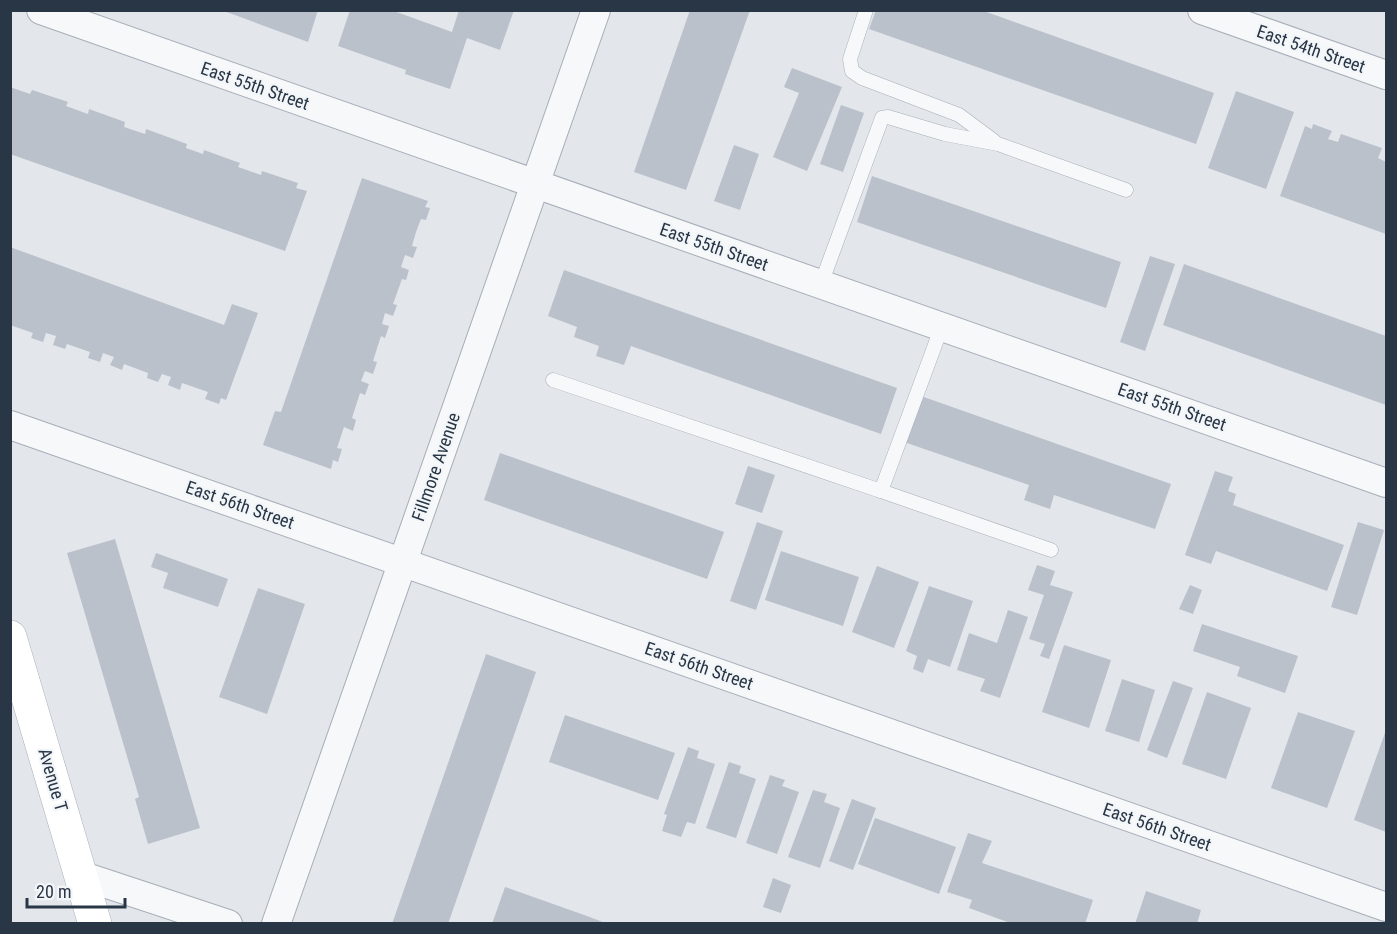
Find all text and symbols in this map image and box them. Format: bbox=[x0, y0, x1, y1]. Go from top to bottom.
street label: East 54th Street bbox=[1254, 20, 1368, 77]
street label: East 55th Street bbox=[198, 57, 312, 114]
street label: East 55th Street bbox=[657, 218, 771, 275]
street label: East 55th Street bbox=[1115, 378, 1229, 435]
street label: Fillmore Avenue bbox=[407, 410, 464, 524]
street label: East 56th Street bbox=[183, 476, 297, 533]
street label: East 56th Street bbox=[642, 637, 756, 694]
street label: Avenue T bbox=[34, 746, 73, 814]
street label: East 56th Street bbox=[1100, 798, 1214, 855]
scale bar bbox=[27, 871, 124, 909]
text: 20 m bbox=[36, 881, 71, 902]

